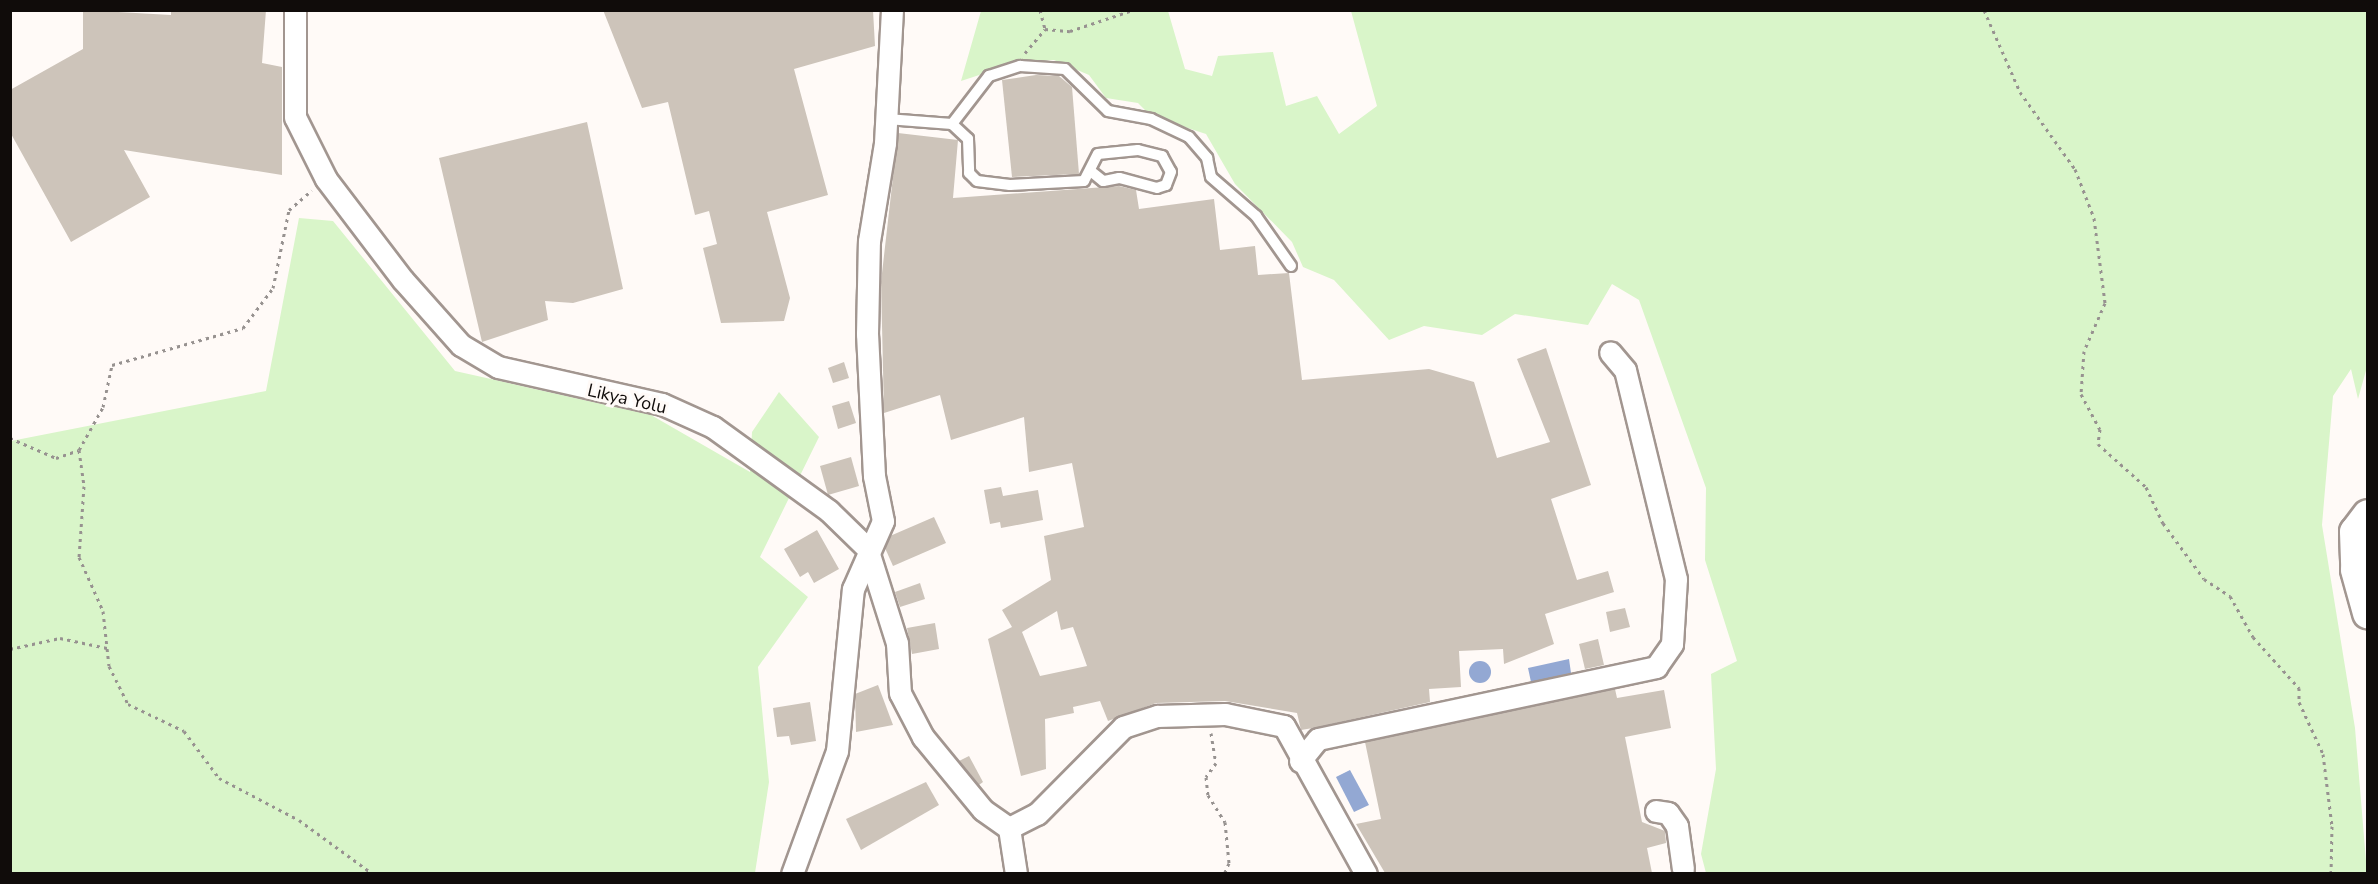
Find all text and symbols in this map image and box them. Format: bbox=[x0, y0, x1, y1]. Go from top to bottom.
street label: Likya Yolu bbox=[585, 379, 669, 419]

